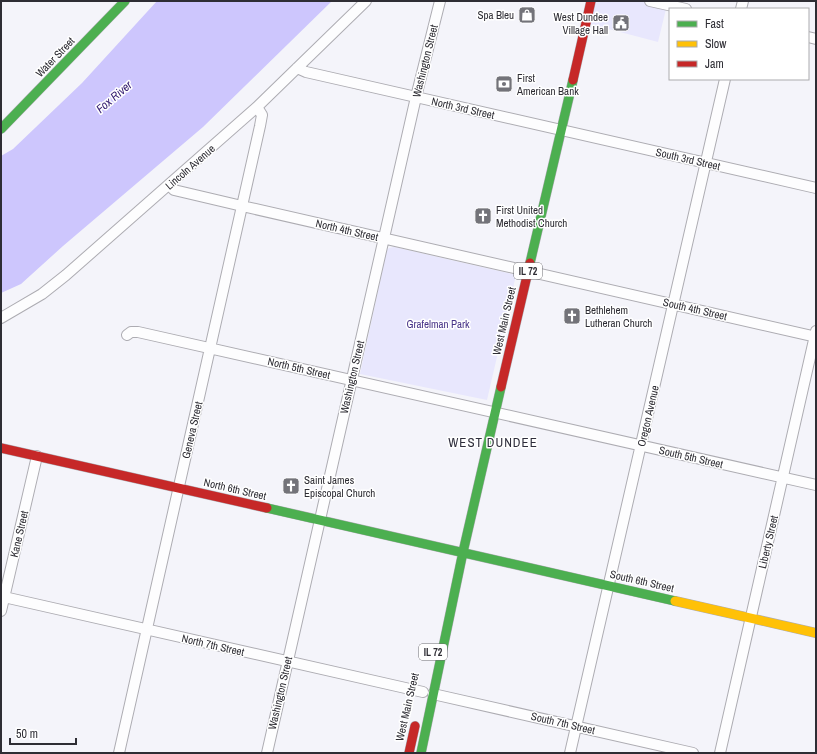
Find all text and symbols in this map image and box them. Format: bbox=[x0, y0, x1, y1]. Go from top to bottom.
shop icon: Spa Bleu bbox=[517, 5, 537, 25]
place label: Spa Bleu bbox=[477, 8, 514, 22]
legend bbox=[669, 8, 809, 80]
place label: West Dundee Village Hall bbox=[554, 10, 608, 37]
public building icon: West Dundee Village Hall bbox=[611, 13, 631, 33]
text: Fast bbox=[705, 16, 724, 32]
street label: Washington Street bbox=[409, 23, 441, 99]
street label: Water Street bbox=[32, 34, 78, 80]
text: Slow bbox=[705, 36, 727, 52]
text: Jam bbox=[705, 56, 724, 72]
place label: First American Bank bbox=[516, 71, 579, 98]
bank icon: First American Bank bbox=[494, 74, 514, 94]
water label: Fox River bbox=[93, 77, 136, 117]
street label: North 3rd Street bbox=[430, 94, 496, 122]
street label: Lincoln Avenue bbox=[162, 142, 218, 192]
street label: South 3rd Street bbox=[654, 145, 722, 173]
place label: First United Methodist Church bbox=[496, 203, 567, 230]
church icon: First United Methodist Church bbox=[473, 206, 493, 226]
street label: North 4th Street bbox=[314, 216, 380, 244]
road number: IL 72 bbox=[514, 263, 542, 279]
street label: West Main Street bbox=[489, 285, 519, 356]
street label: South 4th Street bbox=[662, 295, 729, 323]
place label: Bethlehem Lutheran Church bbox=[585, 303, 652, 330]
church icon: Bethlehem Lutheran Church bbox=[562, 306, 582, 326]
park label: Grafelman Park bbox=[406, 317, 470, 331]
street label: Washington Street bbox=[337, 339, 367, 415]
street label: North 5th Street bbox=[266, 354, 332, 382]
street label: Oregon Avenue bbox=[634, 384, 662, 448]
street label: Geneva Street bbox=[179, 400, 205, 460]
district label: WEST DUNDEE bbox=[448, 434, 538, 451]
street label: South 5th Street bbox=[658, 443, 725, 471]
place label: Saint James Episcopal Church bbox=[304, 473, 375, 500]
street label: North 6th Street bbox=[202, 475, 268, 503]
church icon: Saint James Episcopal Church bbox=[281, 476, 301, 496]
street label: Kane Street bbox=[7, 509, 31, 559]
street label: Liberty Street bbox=[755, 514, 781, 570]
street label: South 6th Street bbox=[609, 567, 676, 595]
street label: North 7th Street bbox=[180, 631, 246, 659]
road number: IL 72 bbox=[419, 644, 447, 660]
street label: Washington Street bbox=[265, 655, 295, 731]
street label: West Main Street bbox=[392, 671, 422, 742]
street label: South 7th Street bbox=[530, 709, 597, 737]
scale bar bbox=[10, 720, 76, 746]
text: 50 m bbox=[16, 726, 38, 742]

